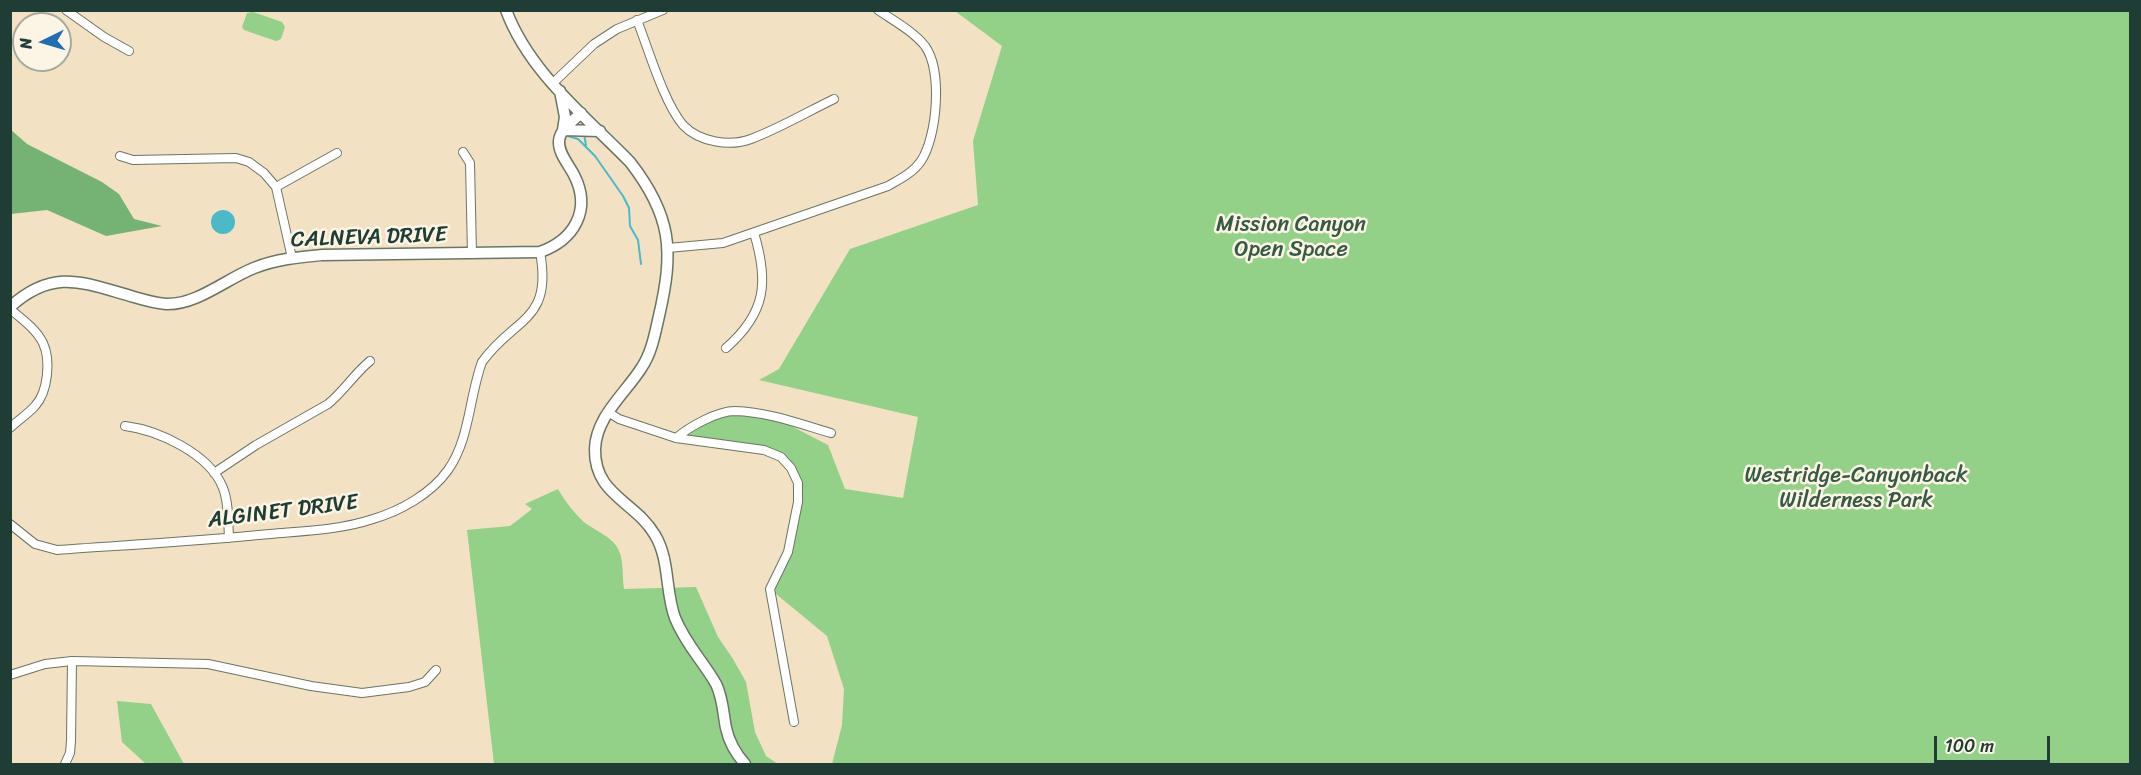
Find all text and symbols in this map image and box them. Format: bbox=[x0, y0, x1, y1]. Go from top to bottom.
north arrow bbox=[12, 12, 72, 72]
text: N bbox=[11, 37, 40, 50]
park label: Mission Canyon Open Space bbox=[1216, 212, 1366, 264]
street label: CALNEVA DRIVE bbox=[290, 222, 448, 254]
park label: Westridge-Canyonback Wilderness Park bbox=[1744, 463, 1968, 514]
street label: ALGINET DRIVE bbox=[206, 490, 360, 534]
scale bar bbox=[1937, 724, 2052, 762]
text: 100 m bbox=[1945, 730, 1994, 762]

